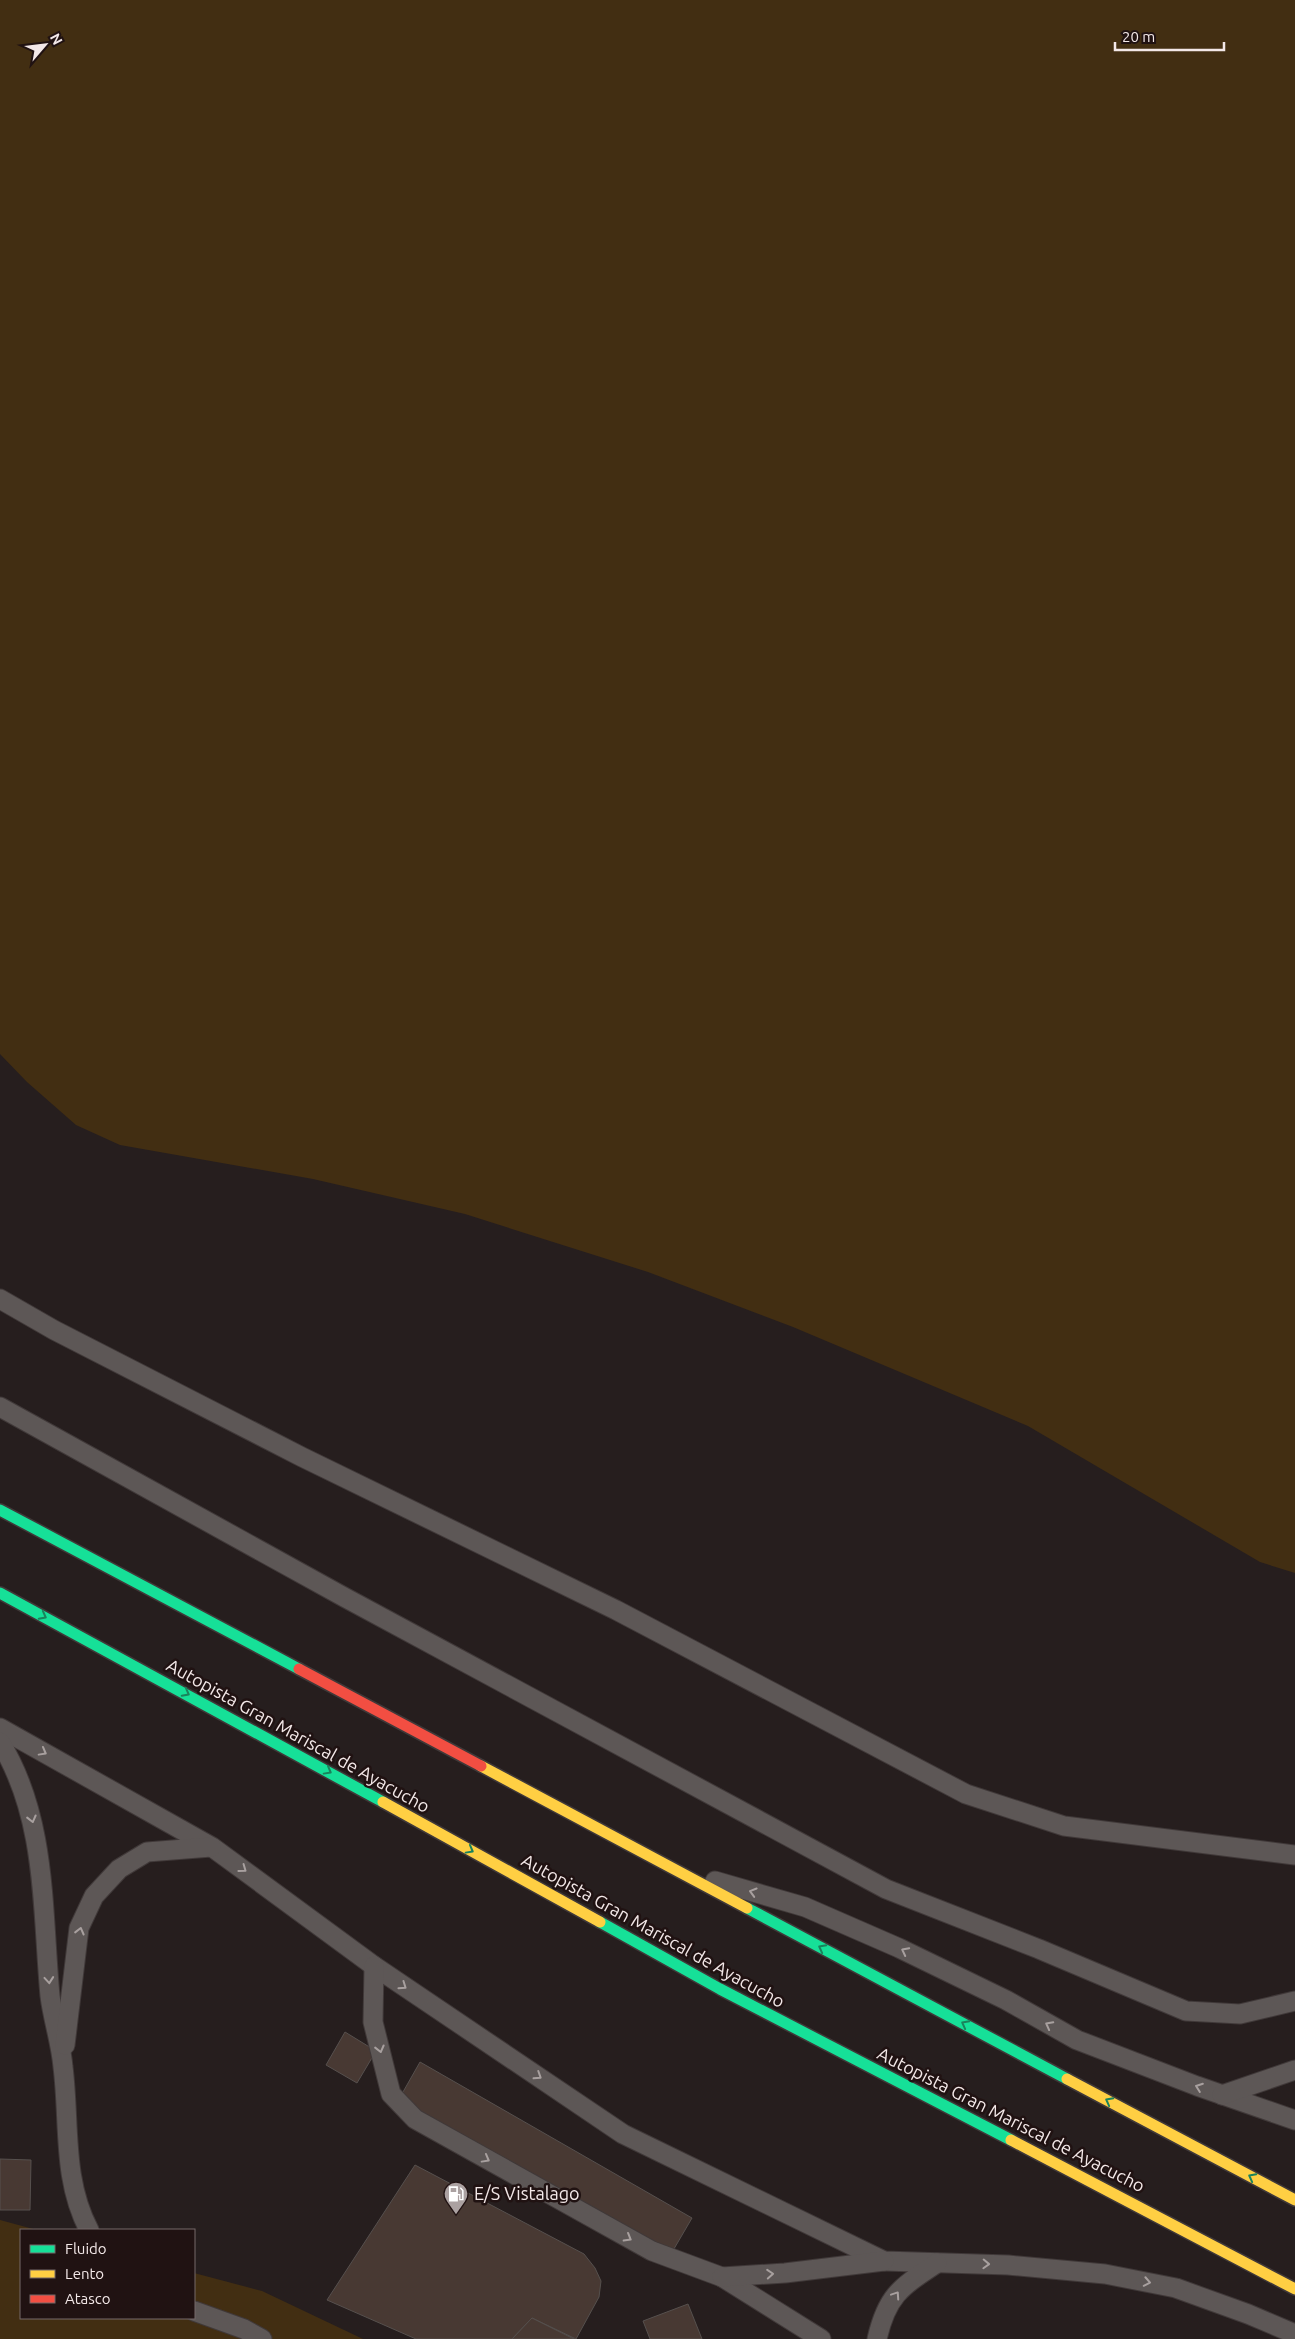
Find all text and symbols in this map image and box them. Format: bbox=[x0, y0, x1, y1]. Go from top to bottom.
north arrow bbox=[20, 20, 70, 70]
scale bar bbox=[1115, 20, 1224, 52]
text: 20 m bbox=[1122, 28, 1155, 45]
text: N bbox=[47, 31, 66, 47]
one-way arrow bbox=[38, 1610, 47, 1620]
street label: Autopista Gran Mariscal de Ayacucho bbox=[164, 1654, 433, 1816]
one-way arrow bbox=[180, 1687, 189, 1697]
one-way arrow bbox=[37, 1746, 46, 1756]
one-way arrow bbox=[323, 1765, 332, 1775]
one-way arrow bbox=[26, 1814, 37, 1823]
one-way arrow bbox=[465, 1844, 474, 1854]
street label: Autopista Gran Mariscal de Ayacucho bbox=[519, 1849, 788, 2011]
one-way arrow bbox=[237, 1863, 247, 1872]
one-way arrow bbox=[750, 1888, 758, 1898]
one-way arrow bbox=[74, 1927, 84, 1936]
one-way arrow bbox=[818, 1944, 827, 1954]
one-way arrow bbox=[901, 1947, 910, 1957]
one-way arrow bbox=[43, 1976, 54, 1984]
one-way arrow bbox=[397, 1980, 406, 1989]
one-way arrow bbox=[962, 2020, 971, 2030]
one-way arrow bbox=[1046, 2021, 1055, 2031]
street label: Autopista Gran Mariscal de Ayacucho bbox=[874, 2043, 1148, 2196]
one-way arrow bbox=[374, 2044, 385, 2053]
one-way arrow bbox=[532, 2070, 541, 2080]
one-way arrow bbox=[1196, 2083, 1204, 2093]
one-way arrow bbox=[1105, 2097, 1114, 2107]
one-way arrow bbox=[480, 2153, 489, 2163]
one-way arrow bbox=[1248, 2173, 1257, 2183]
fuel station icon: E/S Vistalago bbox=[443, 2181, 469, 2215]
place label: E/S Vistalago bbox=[474, 2183, 580, 2203]
legend bbox=[20, 2229, 195, 2319]
one-way arrow bbox=[623, 2231, 632, 2241]
text: Fluido bbox=[65, 2240, 107, 2257]
one-way arrow bbox=[982, 2259, 990, 2269]
text: Lento bbox=[65, 2265, 104, 2282]
one-way arrow bbox=[767, 2269, 775, 2280]
one-way arrow bbox=[1142, 2276, 1151, 2287]
text: Atasco bbox=[65, 2290, 111, 2307]
one-way arrow bbox=[890, 2291, 899, 2301]

